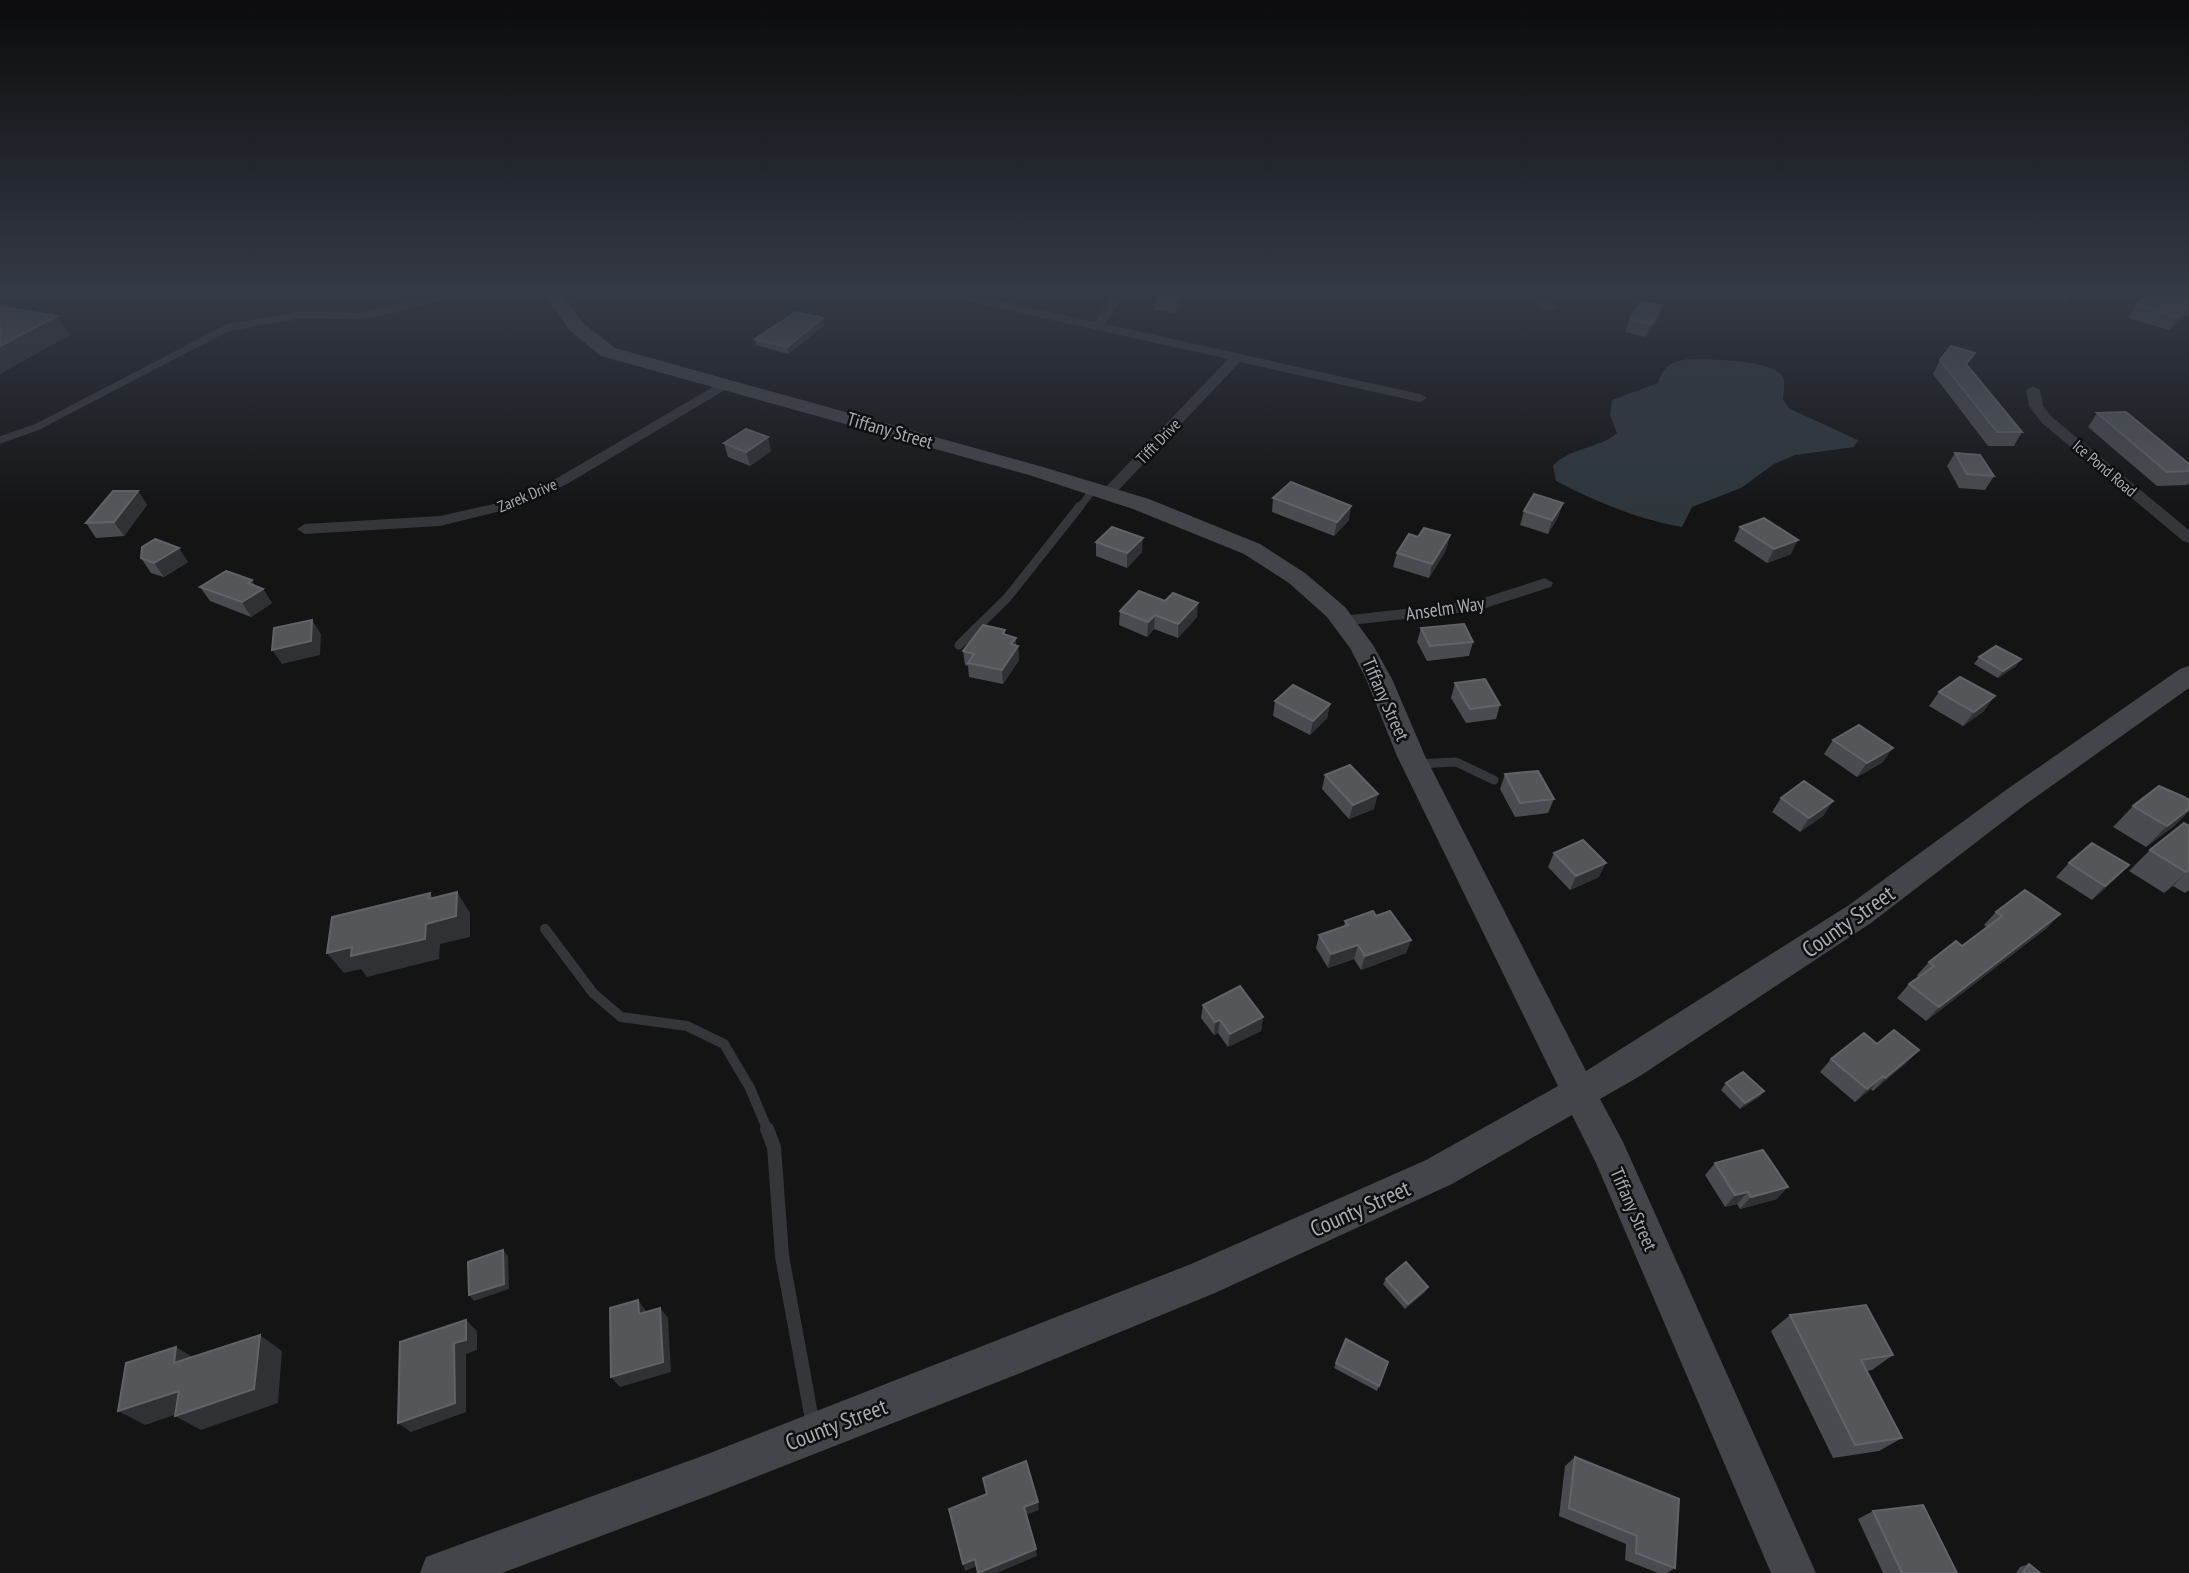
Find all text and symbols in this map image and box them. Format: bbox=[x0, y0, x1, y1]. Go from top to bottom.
street label: Tiffany Street bbox=[844, 406, 936, 454]
street label: Tifft Drive bbox=[1132, 414, 1184, 468]
street label: Ice Pond Road bbox=[2069, 435, 2141, 501]
street label: Zarek Drive bbox=[494, 474, 560, 516]
street label: Anselm Way bbox=[1404, 591, 1487, 625]
street label: Tiffany Street bbox=[1357, 654, 1415, 745]
street label: County Street bbox=[1796, 878, 1901, 963]
street label: Tiffany Street bbox=[1605, 1164, 1663, 1255]
street label: County Street bbox=[1305, 1173, 1415, 1243]
street label: County Street bbox=[781, 1391, 892, 1457]

